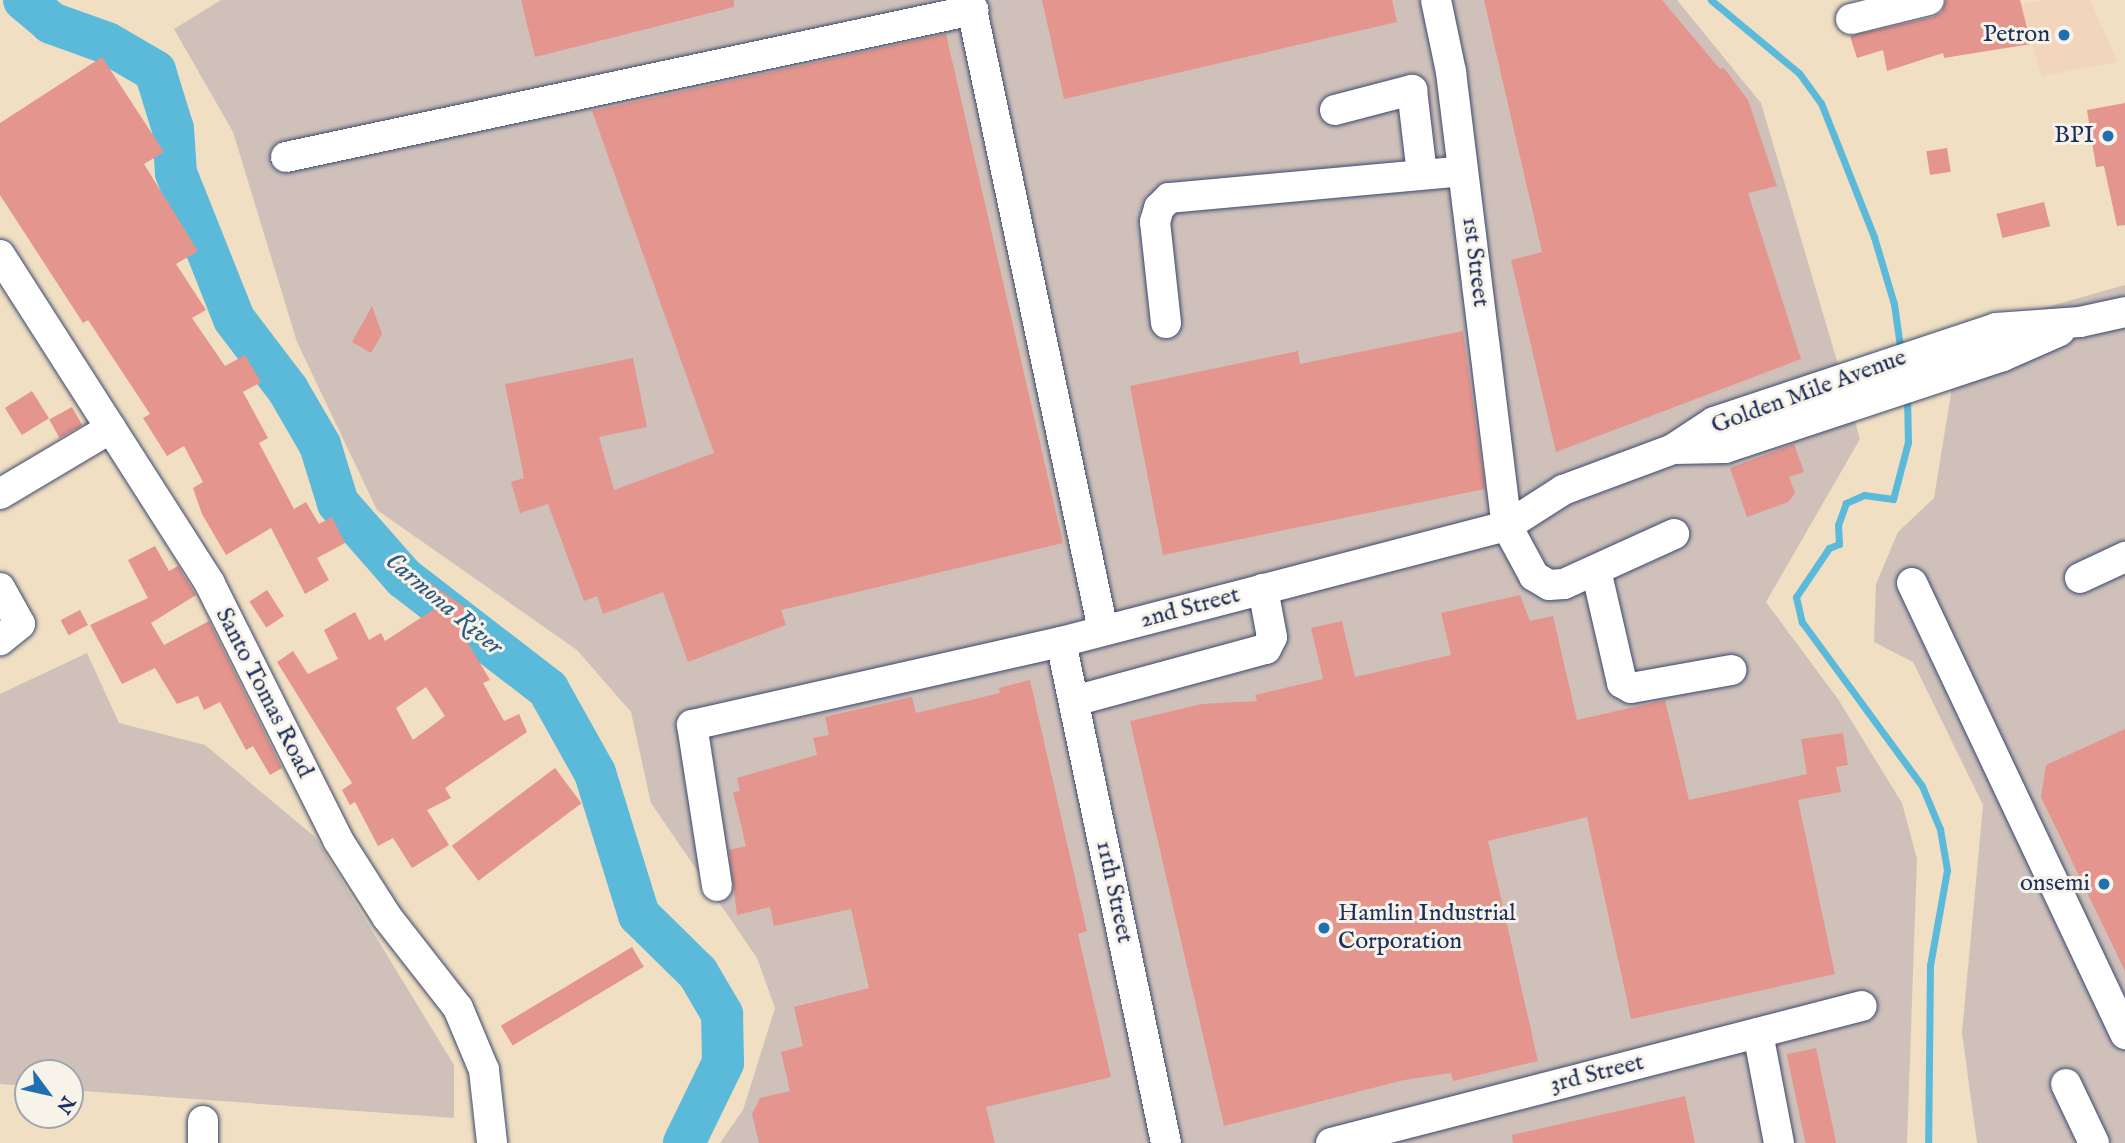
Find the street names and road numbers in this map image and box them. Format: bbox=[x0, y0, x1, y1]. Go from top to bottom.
street label: 1st Street bbox=[1455, 215, 1495, 309]
street label: Golden Mile Avenue bbox=[1708, 343, 1910, 441]
street label: 2nd Street bbox=[1137, 581, 1243, 635]
street label: Santo Tomas Road bbox=[209, 603, 319, 783]
street label: 11th Street bbox=[1089, 838, 1139, 946]
street label: 3rd Street bbox=[1547, 1048, 1647, 1100]

